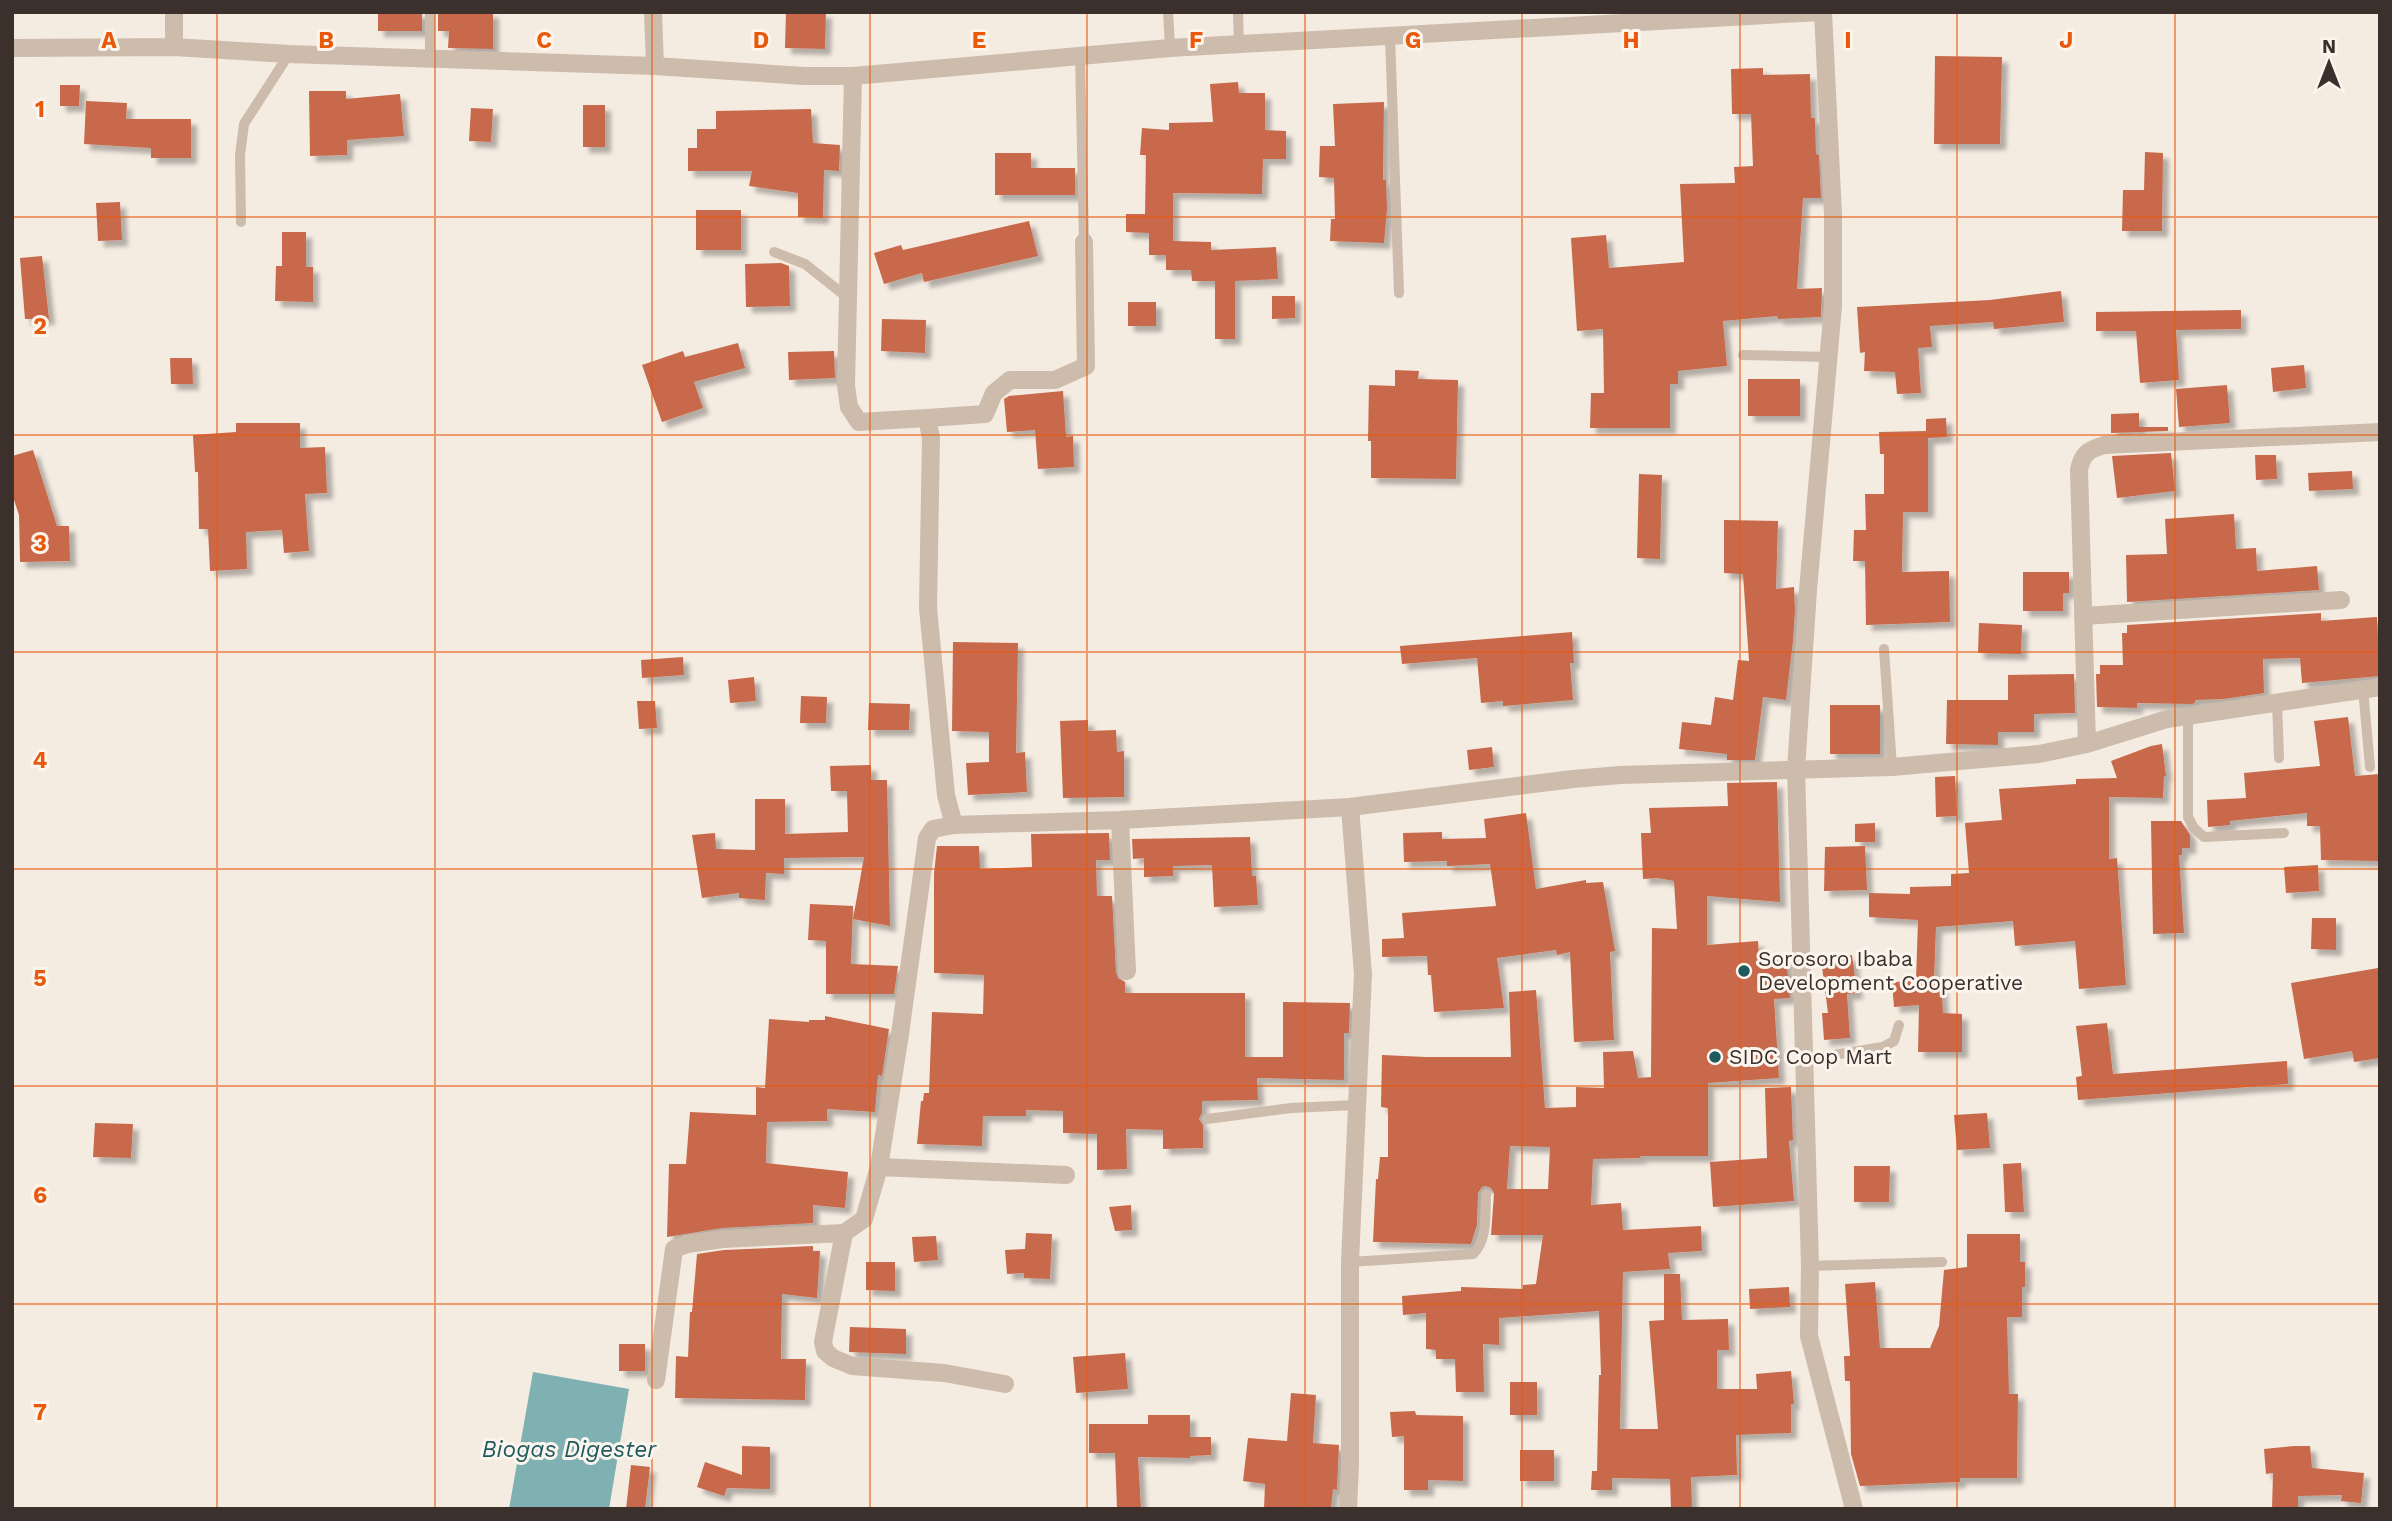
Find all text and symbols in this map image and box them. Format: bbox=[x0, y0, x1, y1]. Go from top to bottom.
text: A bbox=[101, 27, 117, 54]
text: B bbox=[318, 27, 334, 54]
text: C bbox=[536, 27, 552, 54]
text: D bbox=[753, 27, 769, 54]
text: E bbox=[972, 27, 986, 54]
text: F bbox=[1189, 27, 1203, 54]
text: G bbox=[1405, 27, 1421, 54]
text: H bbox=[1622, 27, 1640, 54]
text: I bbox=[1844, 27, 1852, 54]
text: J bbox=[2059, 27, 2073, 54]
north arrow bbox=[2294, 28, 2364, 98]
text: N bbox=[2322, 35, 2336, 58]
text: 1 bbox=[35, 96, 45, 123]
text: 2 bbox=[33, 313, 47, 340]
text: 3 bbox=[33, 530, 47, 557]
text: 4 bbox=[33, 747, 48, 774]
place label: Sorosoro Ibaba Development Cooperative bbox=[1758, 946, 2023, 995]
marker: Sorosoro Ibaba Development Cooperative bbox=[1736, 963, 1752, 979]
text: 5 bbox=[33, 965, 47, 992]
place label: SIDC Coop Mart bbox=[1729, 1044, 1892, 1069]
marker: SIDC Coop Mart bbox=[1707, 1049, 1723, 1065]
text: 6 bbox=[33, 1182, 47, 1209]
text: 7 bbox=[33, 1399, 47, 1426]
water label: Biogas Digester bbox=[482, 1436, 657, 1463]

